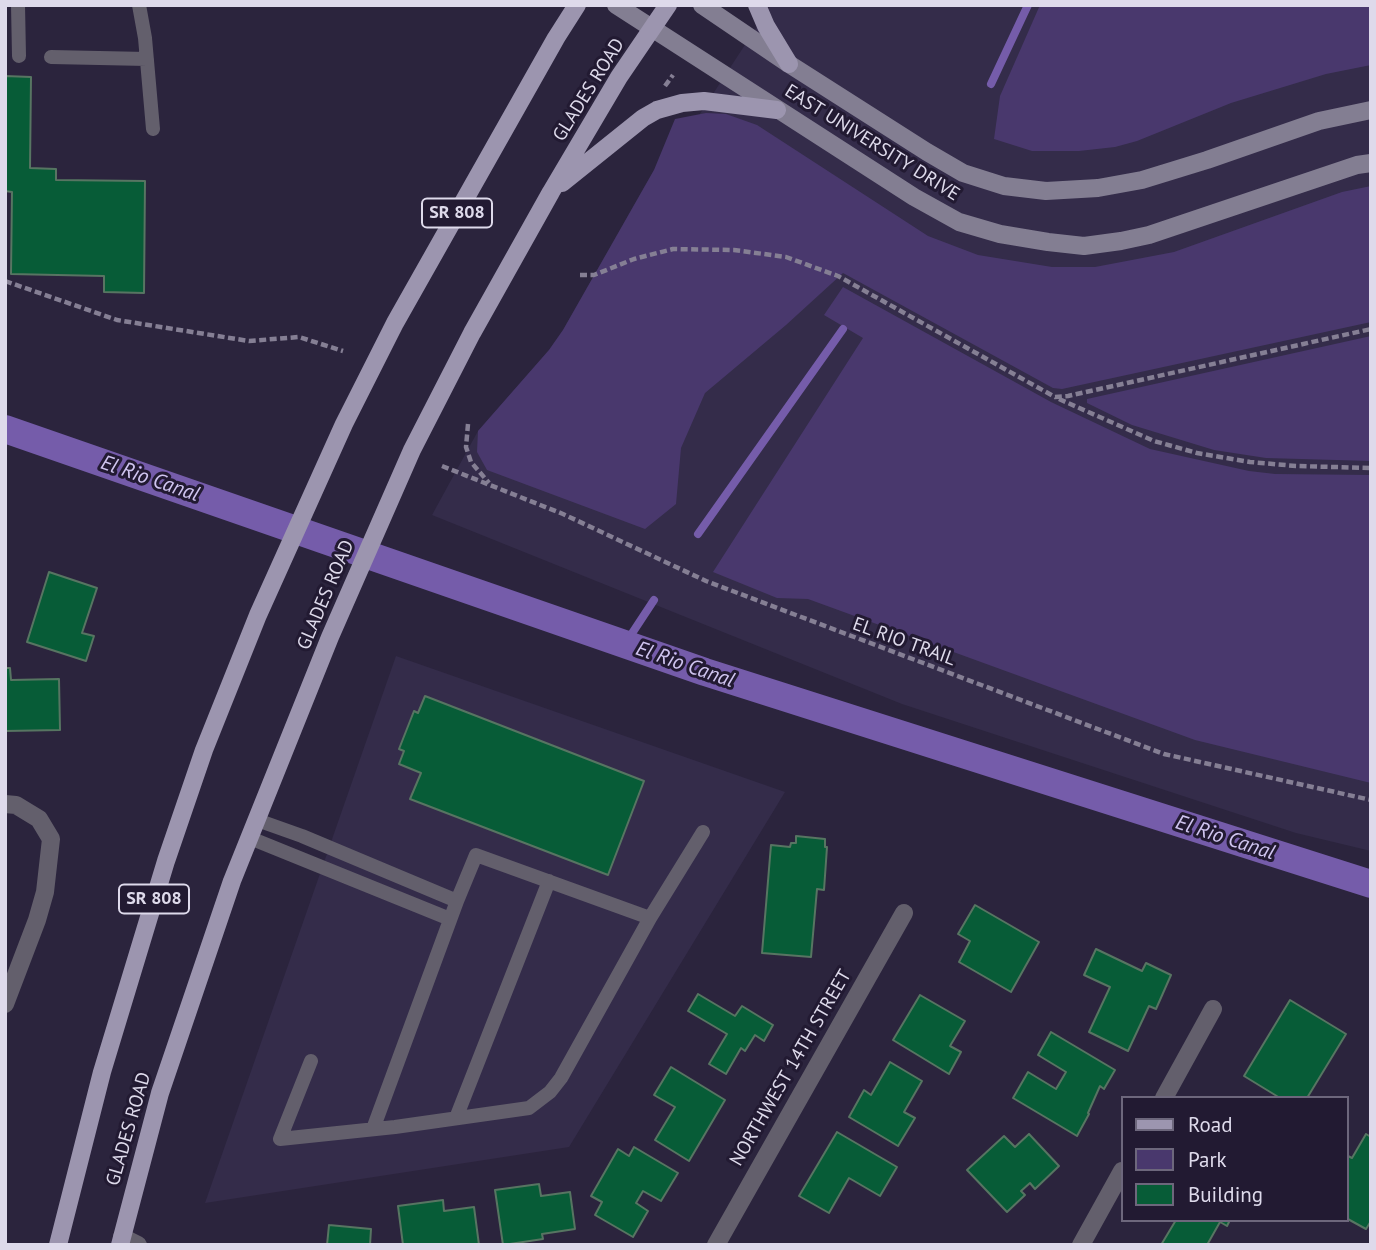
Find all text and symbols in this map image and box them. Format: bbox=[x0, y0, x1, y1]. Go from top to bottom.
street label: GLADES ROAD bbox=[548, 34, 630, 146]
street label: EAST UNIVERSITY DRIVE bbox=[780, 80, 964, 206]
road number: SR 808 bbox=[422, 198, 492, 228]
water label: El Rio Canal bbox=[97, 450, 203, 508]
street label: GLADES ROAD bbox=[293, 537, 359, 653]
street label: EL RIO TRAIL bbox=[849, 613, 959, 671]
water label: El Rio Canal bbox=[632, 636, 738, 694]
water label: El Rio Canal bbox=[1172, 810, 1278, 866]
road number: SR 808 bbox=[119, 884, 189, 914]
street label: NORTHWEST 14TH STREET bbox=[725, 966, 857, 1170]
street label: GLADES ROAD bbox=[102, 1070, 156, 1188]
legend bbox=[1120, 1096, 1348, 1222]
text: Road bbox=[1188, 1111, 1232, 1138]
text: Park bbox=[1188, 1146, 1227, 1173]
text: Building bbox=[1188, 1181, 1263, 1208]

